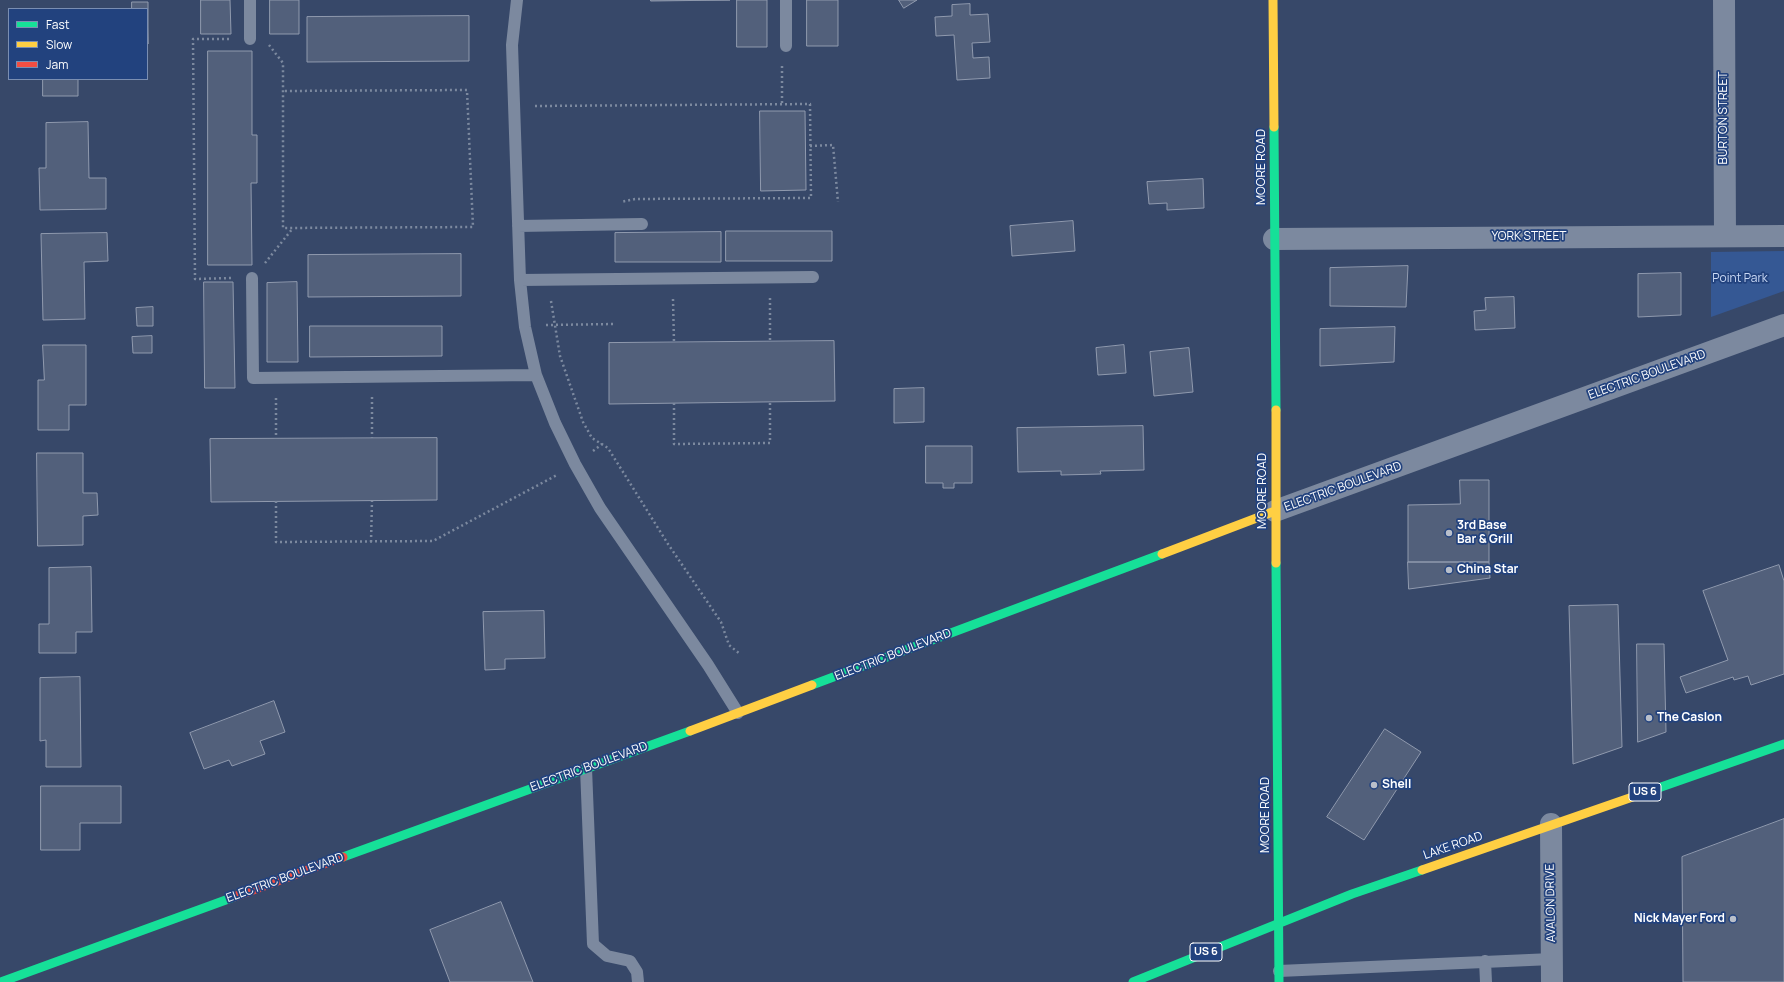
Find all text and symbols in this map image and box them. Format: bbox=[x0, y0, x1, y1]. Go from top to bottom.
legend bbox=[8, 8, 148, 80]
text: Fast bbox=[46, 16, 70, 33]
text: Slow bbox=[46, 36, 72, 53]
text: Jam bbox=[46, 56, 68, 73]
street label: BURTON STREET bbox=[1717, 72, 1731, 164]
street label: MOORE ROAD bbox=[1255, 129, 1269, 205]
street label: YORK STREET bbox=[1492, 230, 1566, 244]
park label: Point Park bbox=[1712, 272, 1768, 286]
street label: ELECTRIC BOULEVARD bbox=[1586, 347, 1708, 403]
street label: MOORE ROAD bbox=[1256, 453, 1270, 529]
street label: ELECTRIC BOULEVARD bbox=[1282, 459, 1404, 515]
place label: 3rd Base Bar & Grill bbox=[1457, 519, 1513, 547]
marker: 3rd Base Bar & Grill bbox=[1444, 528, 1454, 538]
place label: China Star bbox=[1457, 563, 1518, 577]
marker: China Star bbox=[1444, 565, 1454, 575]
street label: ELECTRIC BOULEVARD bbox=[833, 626, 953, 684]
place label: The Caslon bbox=[1657, 711, 1722, 725]
marker: The Caslon bbox=[1644, 713, 1654, 723]
street label: ELECTRIC BOULEVARD bbox=[528, 739, 650, 795]
street label: MOORE ROAD bbox=[1259, 777, 1273, 853]
place label: Shell bbox=[1382, 778, 1411, 792]
marker: Shell bbox=[1369, 780, 1379, 790]
road number: US 6 bbox=[1629, 783, 1661, 801]
street label: LAKE ROAD bbox=[1421, 829, 1485, 863]
street label: ELECTRIC BOULEVARD bbox=[224, 850, 346, 906]
street label: AVALON DRIVE bbox=[1543, 864, 1559, 942]
place label: Nick Mayer Ford bbox=[1634, 912, 1725, 926]
marker: Nick Mayer Ford bbox=[1728, 914, 1738, 924]
road number: US 6 bbox=[1190, 943, 1222, 961]

